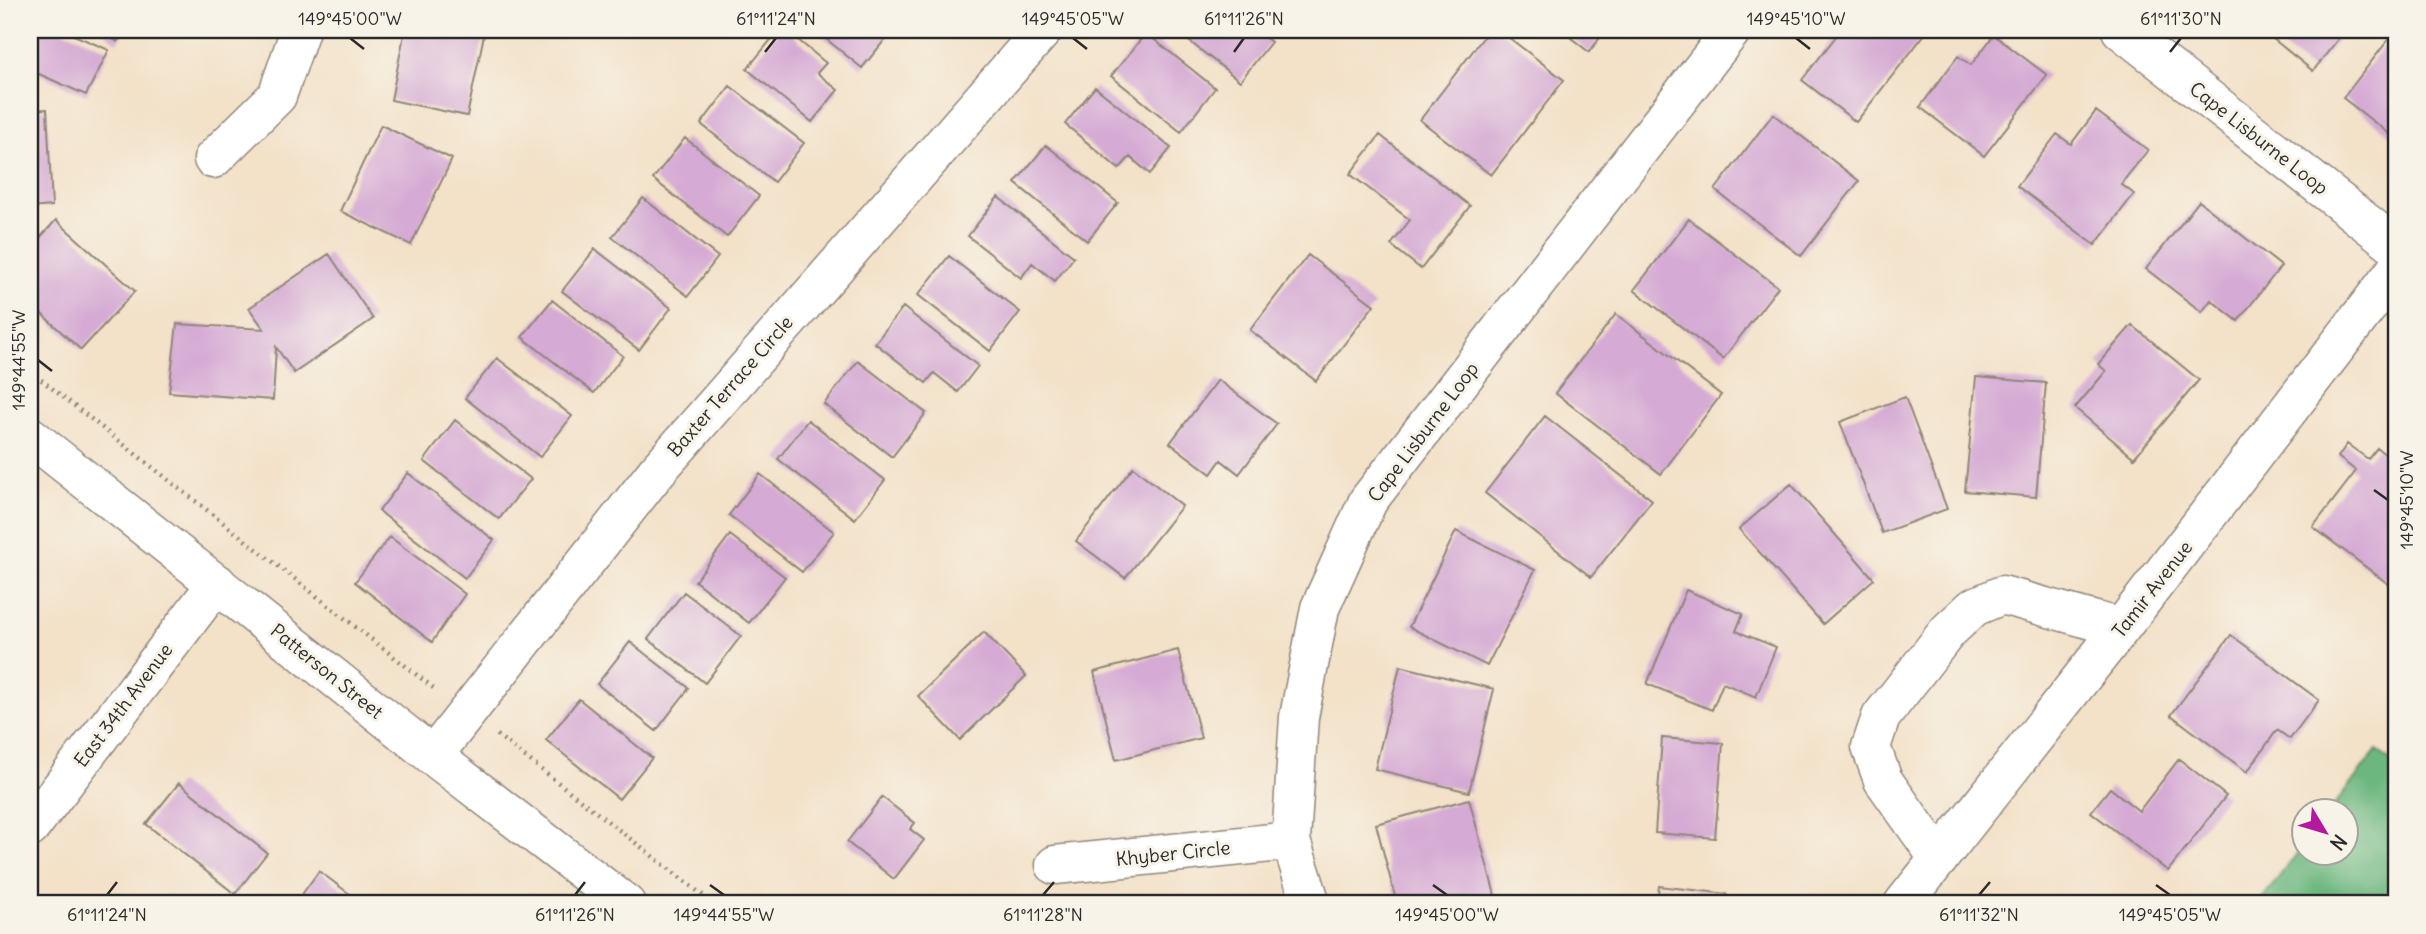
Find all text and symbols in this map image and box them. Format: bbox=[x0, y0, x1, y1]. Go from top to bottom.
text: 149°45'00"W bbox=[298, 7, 402, 30]
text: 61°11'24"N bbox=[736, 7, 816, 30]
text: 149°45'05"W bbox=[1022, 7, 1124, 30]
text: 61°11'26"N bbox=[1204, 7, 1284, 30]
text: 149°45'10"W bbox=[1746, 7, 1846, 30]
text: 61°11'30"N bbox=[2140, 7, 2222, 30]
street label: Cape Lisburne Loop bbox=[2185, 76, 2333, 200]
text: 149°44'55"W bbox=[7, 310, 30, 410]
street label: Baxter Terrace Circle bbox=[662, 311, 798, 461]
street label: Cape Lisburne Loop bbox=[1362, 357, 1484, 507]
text: 149°45'10"W bbox=[2395, 450, 2418, 550]
street label: Tamir Avenue bbox=[2107, 536, 2197, 642]
street label: Patterson Street bbox=[266, 618, 388, 724]
street label: East 34th Avenue bbox=[69, 638, 177, 772]
north arrow bbox=[2290, 797, 2360, 867]
text: N bbox=[2325, 830, 2352, 855]
street label: Khyber Circle bbox=[1115, 835, 1231, 871]
text: 61°11'24"N bbox=[67, 903, 147, 926]
text: 61°11'26"N bbox=[535, 903, 615, 926]
text: 149°44'55"W bbox=[674, 903, 774, 926]
text: 61°11'28"N bbox=[1003, 903, 1083, 926]
text: 149°45'00"W bbox=[1395, 903, 1499, 926]
text: 61°11'32"N bbox=[1939, 903, 2019, 926]
text: 149°45'05"W bbox=[2119, 903, 2221, 926]

